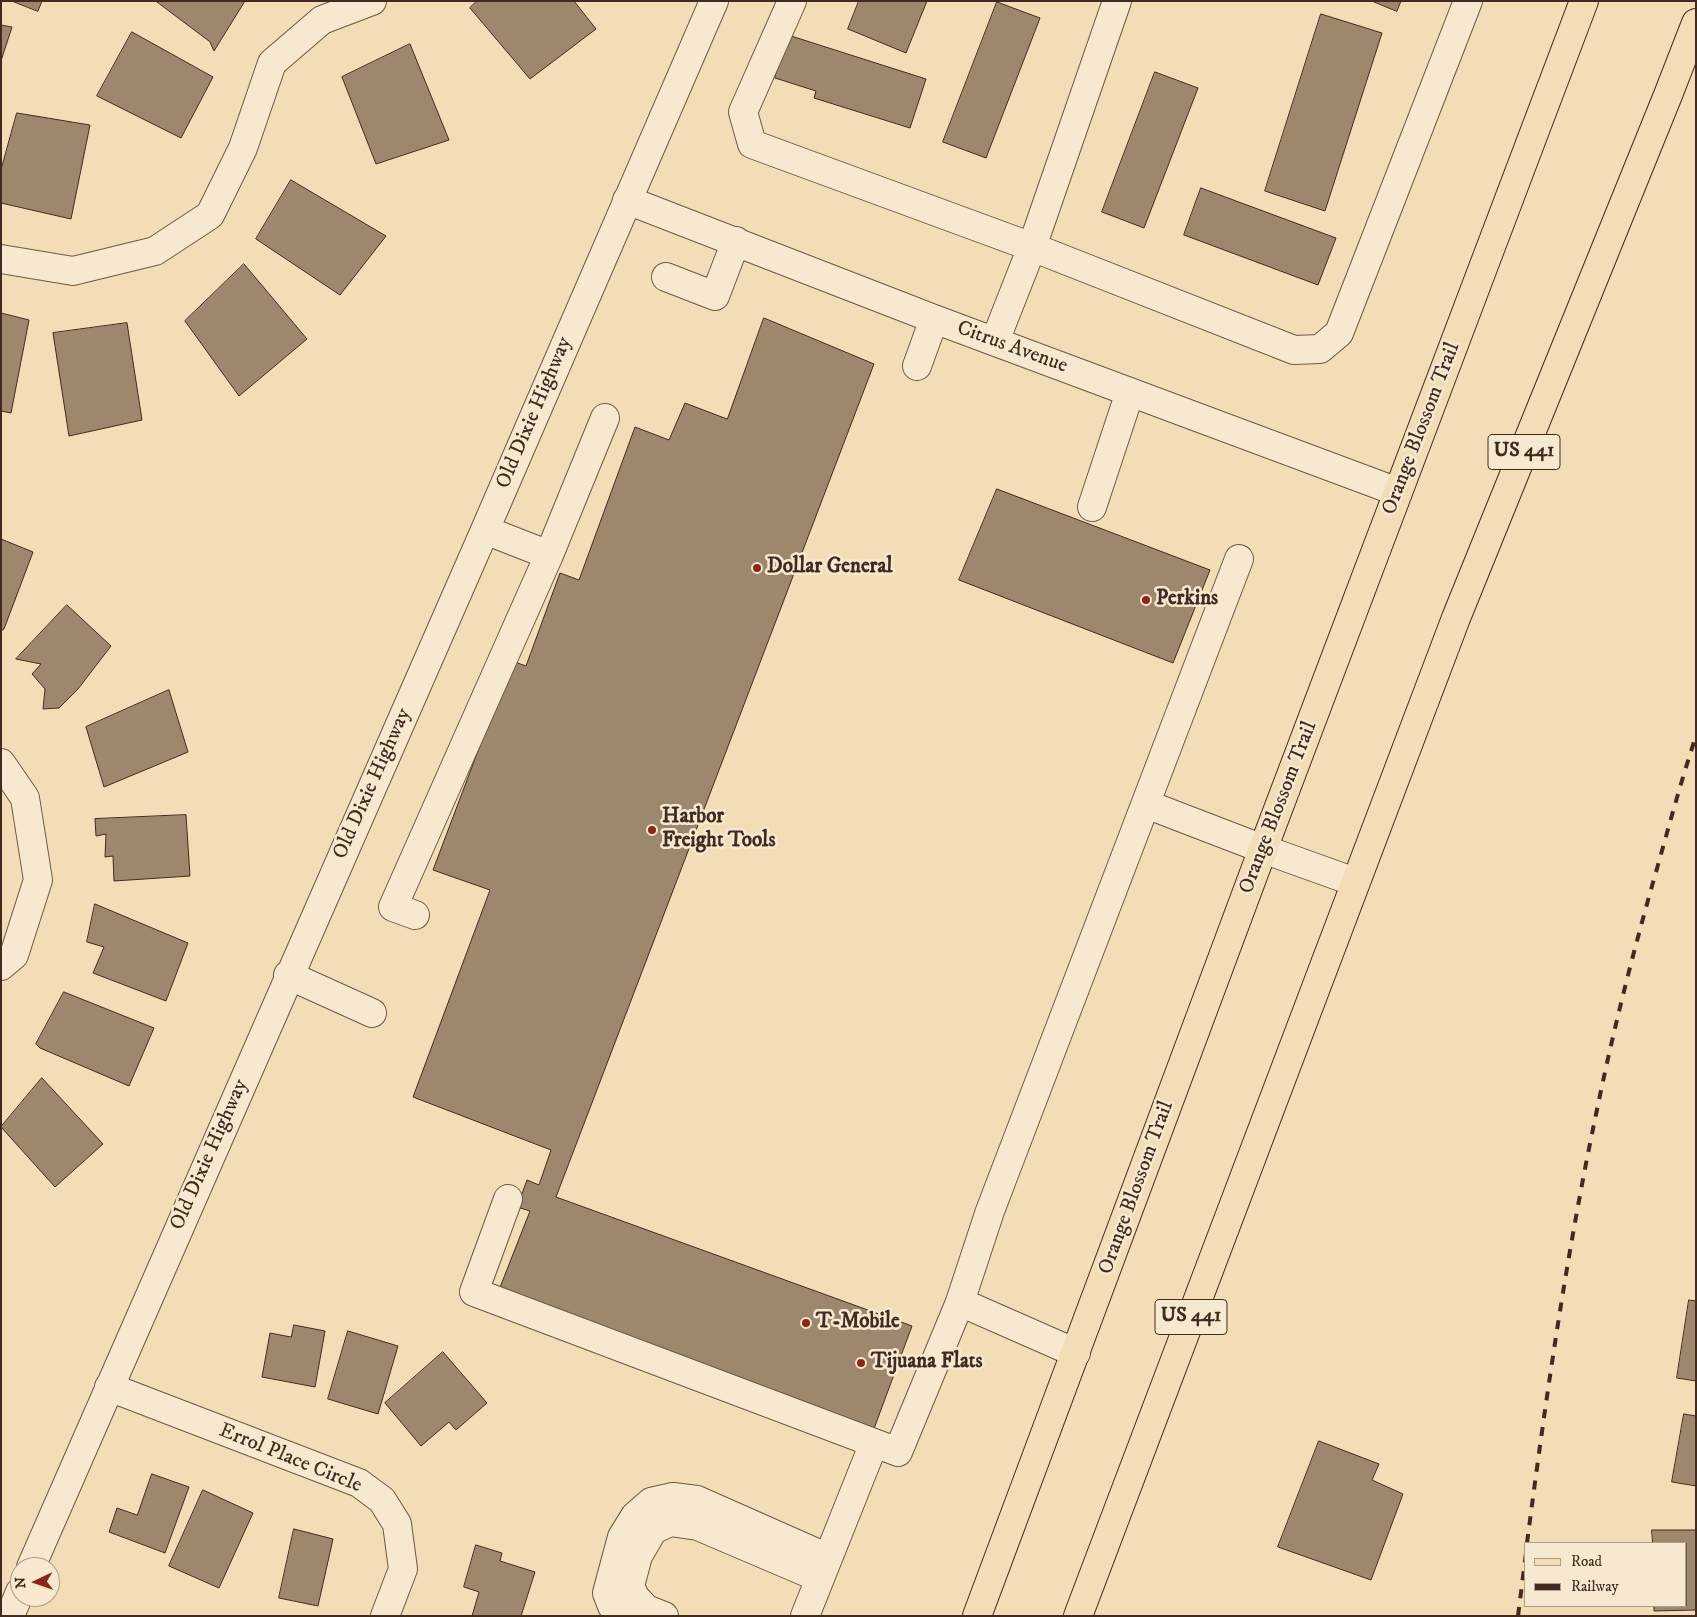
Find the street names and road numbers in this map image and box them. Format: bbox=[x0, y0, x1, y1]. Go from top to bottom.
street label: Citrus Avenue bbox=[953, 316, 1071, 380]
street label: Old Dixie Highway bbox=[492, 333, 578, 493]
street label: Orange Blossom Trail bbox=[1378, 339, 1466, 519]
road number: US 441 bbox=[1488, 434, 1560, 470]
street label: Old Dixie Highway bbox=[328, 705, 418, 863]
street label: Orange Blossom Trail bbox=[1235, 718, 1323, 898]
street label: Old Dixie Highway bbox=[165, 1076, 255, 1234]
street label: Orange Blossom Trail bbox=[1094, 1098, 1180, 1278]
road number: US 441 bbox=[1155, 1300, 1227, 1334]
street label: Errol Place Circle bbox=[215, 1419, 365, 1499]

